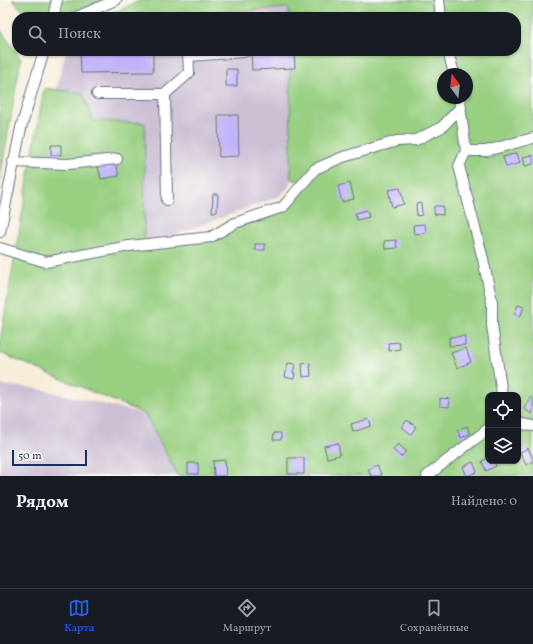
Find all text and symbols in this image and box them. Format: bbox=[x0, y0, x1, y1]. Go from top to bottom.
search box bbox=[12, 12, 521, 56]
icon: search bbox=[26, 23, 48, 45]
text: Поиск bbox=[58, 24, 101, 45]
north arrow bbox=[437, 68, 473, 104]
map controls bbox=[485, 392, 521, 464]
button: locate bbox=[485, 392, 521, 428]
button: layers bbox=[485, 428, 521, 464]
scale bar bbox=[12, 448, 87, 467]
text: 50 m bbox=[18, 449, 42, 464]
text: Рядом bbox=[16, 491, 69, 514]
text: Найдено: 0 bbox=[451, 493, 517, 511]
tab: Карта bbox=[64, 597, 94, 636]
tab: Маршрут bbox=[223, 597, 271, 636]
tab: Сохранённые bbox=[400, 597, 469, 636]

